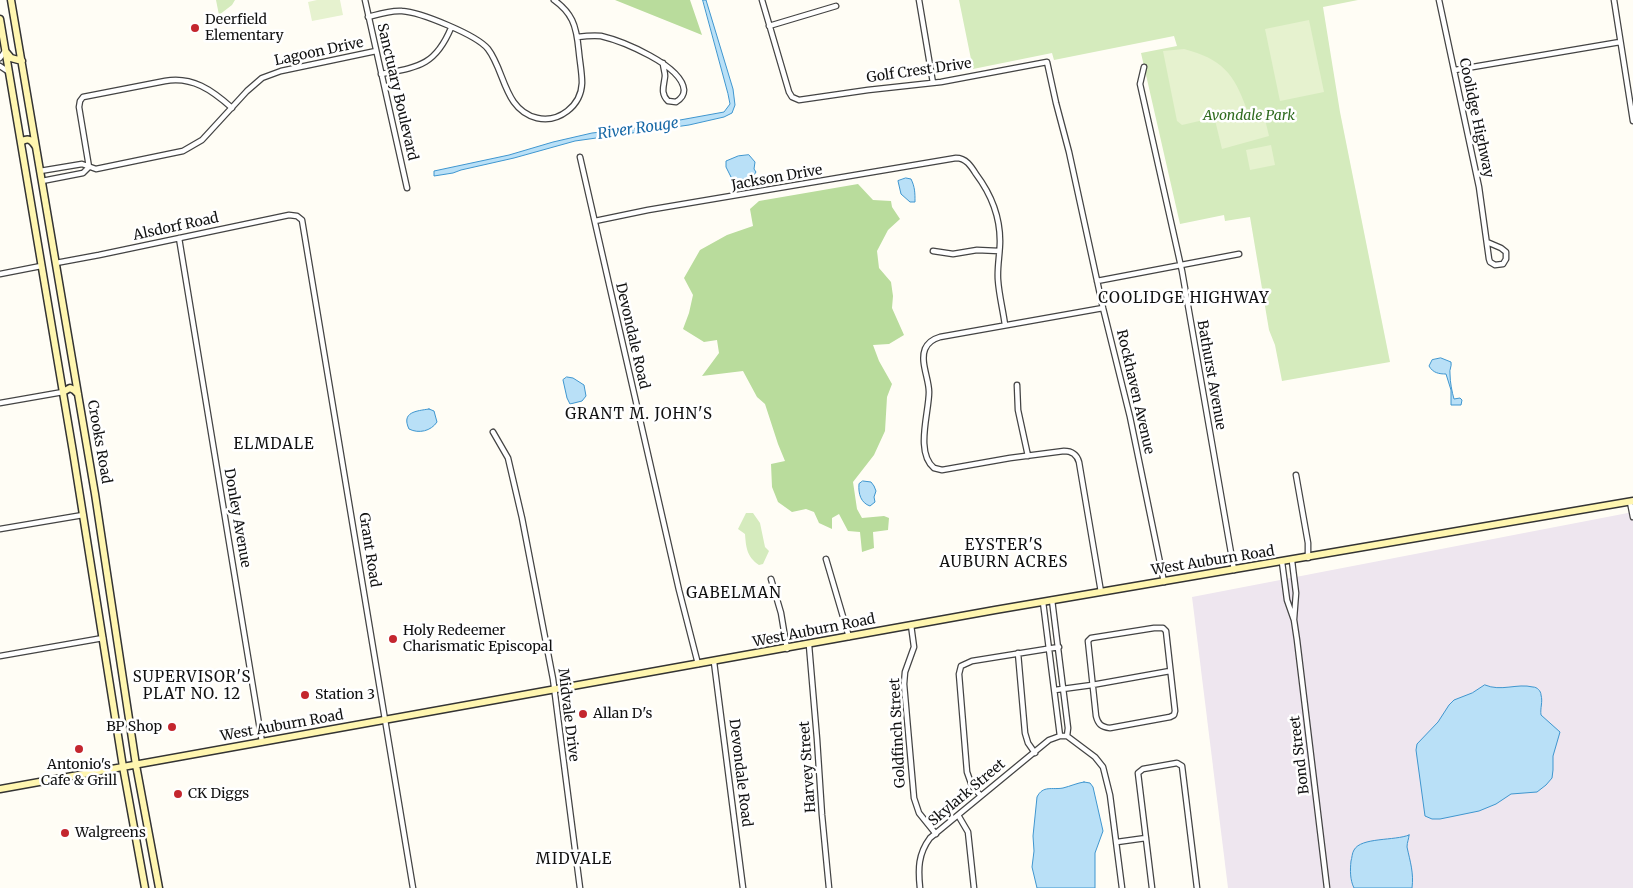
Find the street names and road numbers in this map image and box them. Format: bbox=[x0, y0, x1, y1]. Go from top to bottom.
street label: Sanctuary Boulevard bbox=[373, 22, 421, 162]
street label: Lagoon Drive bbox=[273, 34, 365, 70]
street label: Golf Crest Drive bbox=[865, 55, 973, 87]
street label: Coolidge Highway bbox=[1455, 57, 1497, 179]
street label: Jackson Drive bbox=[730, 162, 824, 194]
street label: Alsdorf Road bbox=[132, 210, 220, 244]
street label: Devondale Road bbox=[612, 281, 652, 391]
street label: Bathurst Avenue bbox=[1193, 319, 1229, 431]
street label: Rockhaven Avenue bbox=[1112, 328, 1158, 456]
street label: Crooks Road bbox=[83, 399, 115, 485]
street label: Donley Avenue bbox=[220, 467, 254, 569]
street label: Grant Road bbox=[355, 511, 383, 589]
street label: West Auburn Road bbox=[1150, 543, 1276, 579]
street label: West Auburn Road bbox=[751, 611, 877, 651]
street label: Midvale Drive bbox=[554, 668, 582, 762]
street label: Goldfinch Street bbox=[887, 678, 909, 788]
street label: West Auburn Road bbox=[219, 707, 345, 745]
street label: Bond Street bbox=[1287, 715, 1313, 795]
street label: Devondale Road bbox=[725, 718, 755, 828]
street label: Harvey Street bbox=[796, 721, 820, 813]
street label: Skylark Street bbox=[925, 756, 1009, 830]

